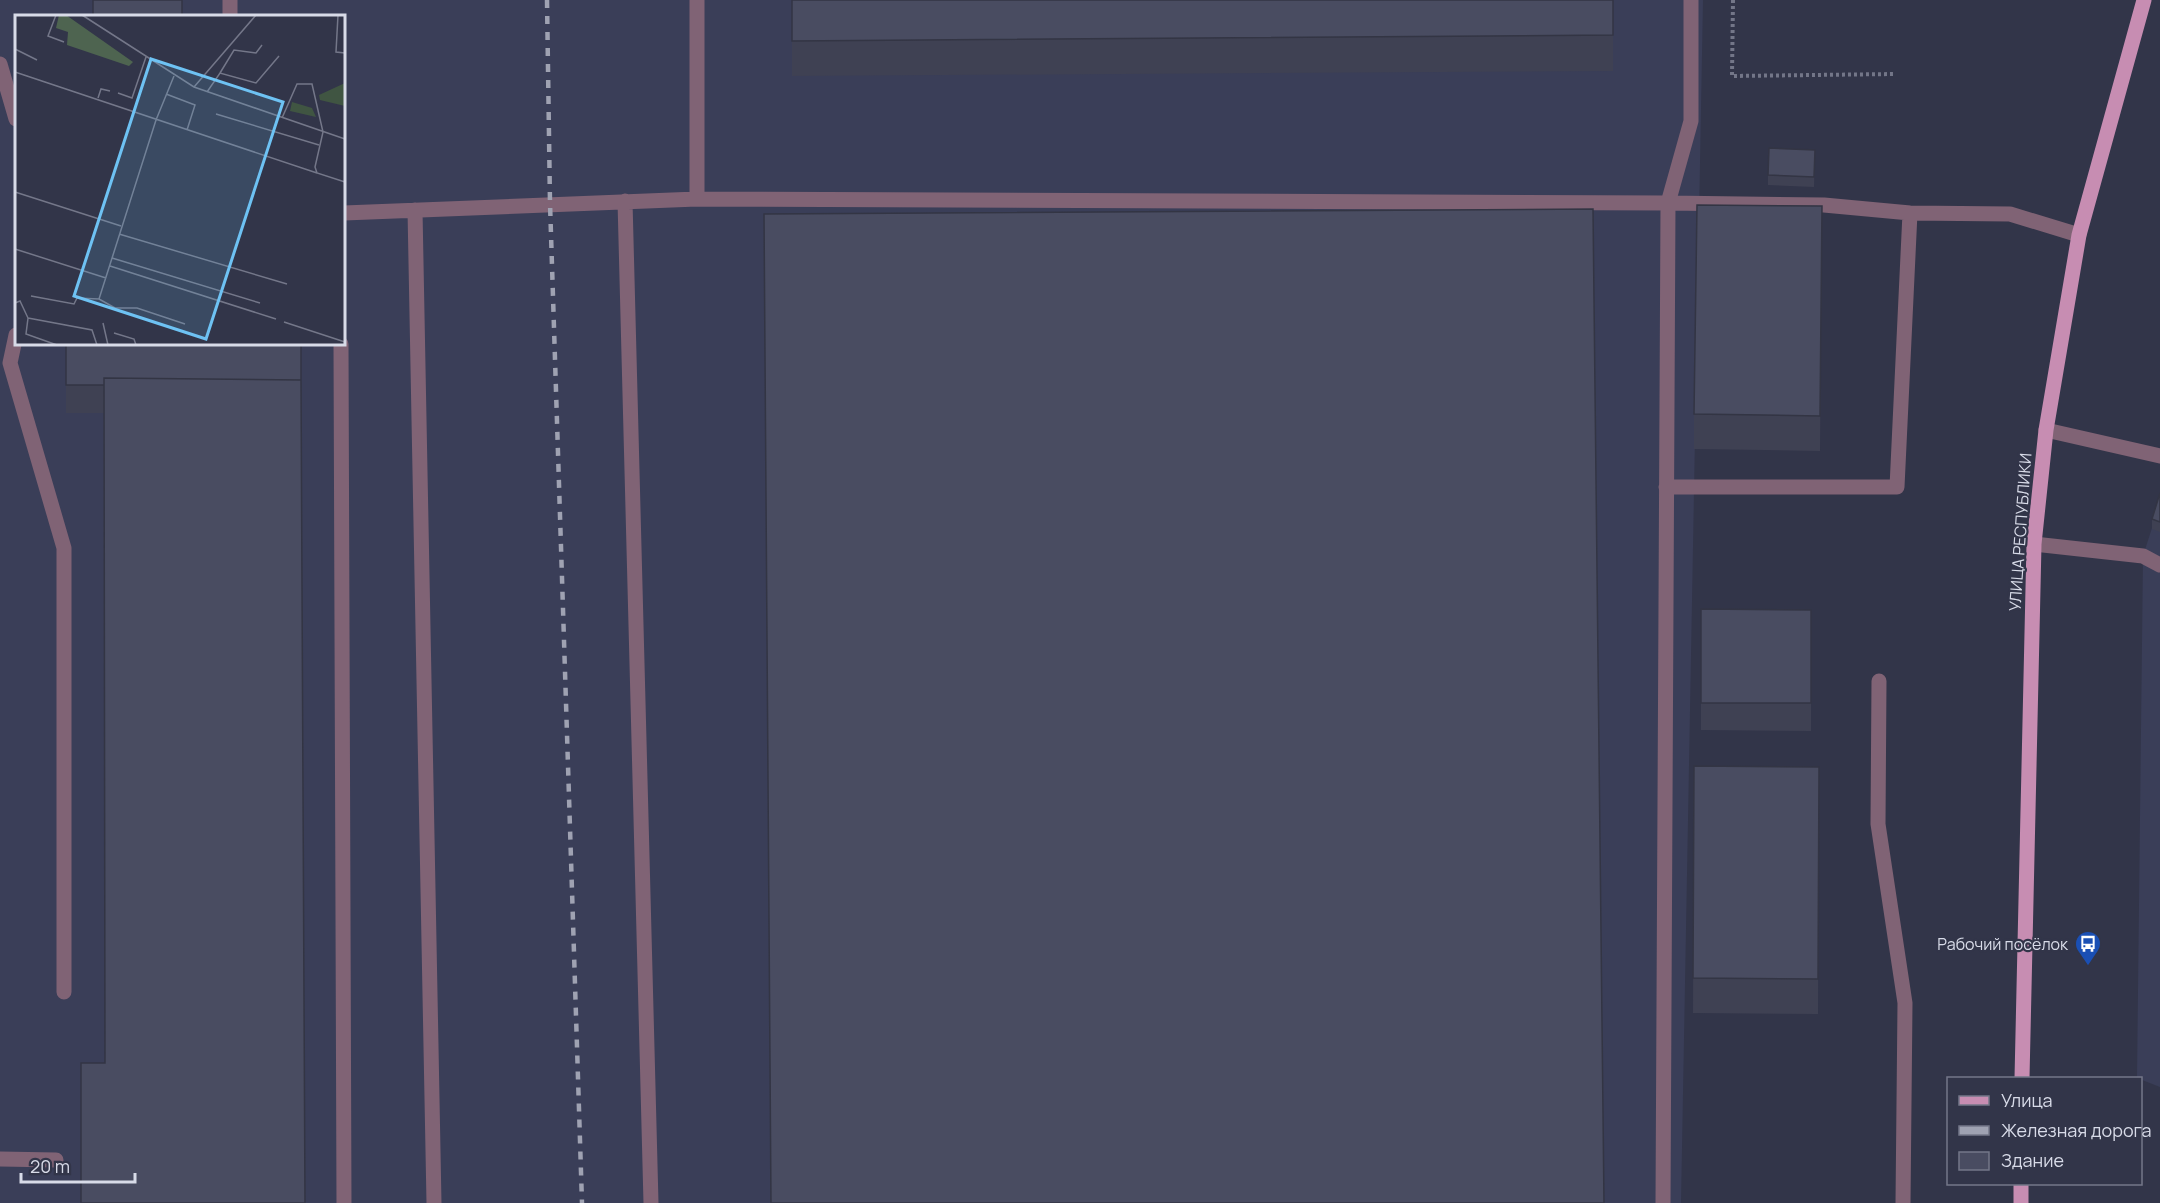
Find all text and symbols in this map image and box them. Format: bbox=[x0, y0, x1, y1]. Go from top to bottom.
inset map bbox=[15, 15, 345, 345]
street label: УЛИЦА РЕСПУБЛИКИ bbox=[2003, 452, 2037, 612]
bus stop icon: Рабочий посёлок bbox=[2073, 929, 2103, 967]
place label: Рабочий посёлок bbox=[1937, 933, 2069, 955]
legend bbox=[1947, 1077, 2142, 1185]
text: Улица bbox=[2001, 1088, 2053, 1112]
text: Железная дорога bbox=[2001, 1118, 2152, 1142]
scale bar bbox=[21, 1146, 135, 1184]
text: Здание bbox=[2001, 1148, 2064, 1172]
text: 20 m bbox=[30, 1154, 70, 1178]

